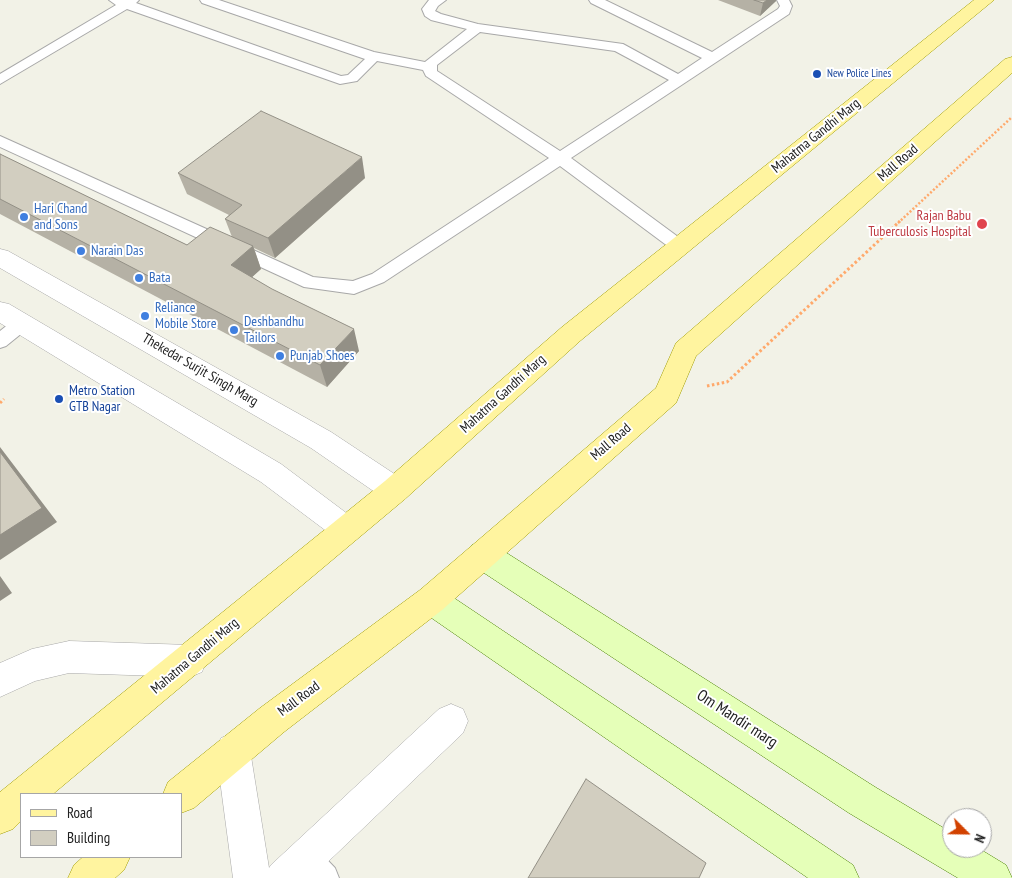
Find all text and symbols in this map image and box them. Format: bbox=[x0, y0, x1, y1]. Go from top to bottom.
place label: New Police Lines bbox=[827, 67, 891, 81]
marker: New Police Lines bbox=[811, 68, 823, 80]
street label: Mahatma Gandhi Marg bbox=[768, 95, 864, 177]
street label: Mall Road bbox=[874, 141, 922, 185]
place label: Hari Chand and Sons bbox=[34, 201, 87, 233]
place label: Rajan Babu Tuberculosis Hospital bbox=[868, 208, 971, 240]
marker: Hari Chand and Sons bbox=[18, 211, 30, 223]
marker: Rajan Babu Tuberculosis Hospital bbox=[975, 217, 989, 231]
place label: Narain Das bbox=[91, 243, 143, 259]
marker: Narain Das bbox=[75, 245, 87, 257]
place label: Bata bbox=[149, 270, 171, 286]
marker: Bata bbox=[133, 272, 145, 284]
place label: Reliance Mobile Store bbox=[155, 300, 216, 332]
marker: Reliance Mobile Store bbox=[139, 310, 151, 322]
place label: Deshbandhu Tailors bbox=[244, 314, 304, 347]
marker: Deshbandhu Tailors bbox=[228, 324, 240, 336]
street label: Thekedar Surjit Singh Marg bbox=[139, 330, 261, 410]
place label: Punjab Shoes bbox=[290, 348, 355, 364]
marker: Punjab Shoes bbox=[274, 350, 286, 362]
street label: Mahatma Gandhi Marg bbox=[457, 351, 549, 437]
place label: Metro Station GTB Nagar bbox=[69, 383, 135, 416]
marker: Metro Station GTB Nagar bbox=[53, 393, 65, 405]
street label: Mall Road bbox=[587, 420, 635, 464]
street label: Mahatma Gandhi Marg bbox=[148, 615, 242, 697]
street label: Mall Road bbox=[275, 678, 323, 720]
street label: Om Mandir marg bbox=[693, 686, 781, 752]
legend bbox=[20, 793, 182, 858]
text: Road bbox=[67, 803, 93, 822]
north arrow bbox=[942, 808, 992, 858]
text: Building bbox=[67, 828, 110, 847]
text: N bbox=[970, 831, 990, 845]

